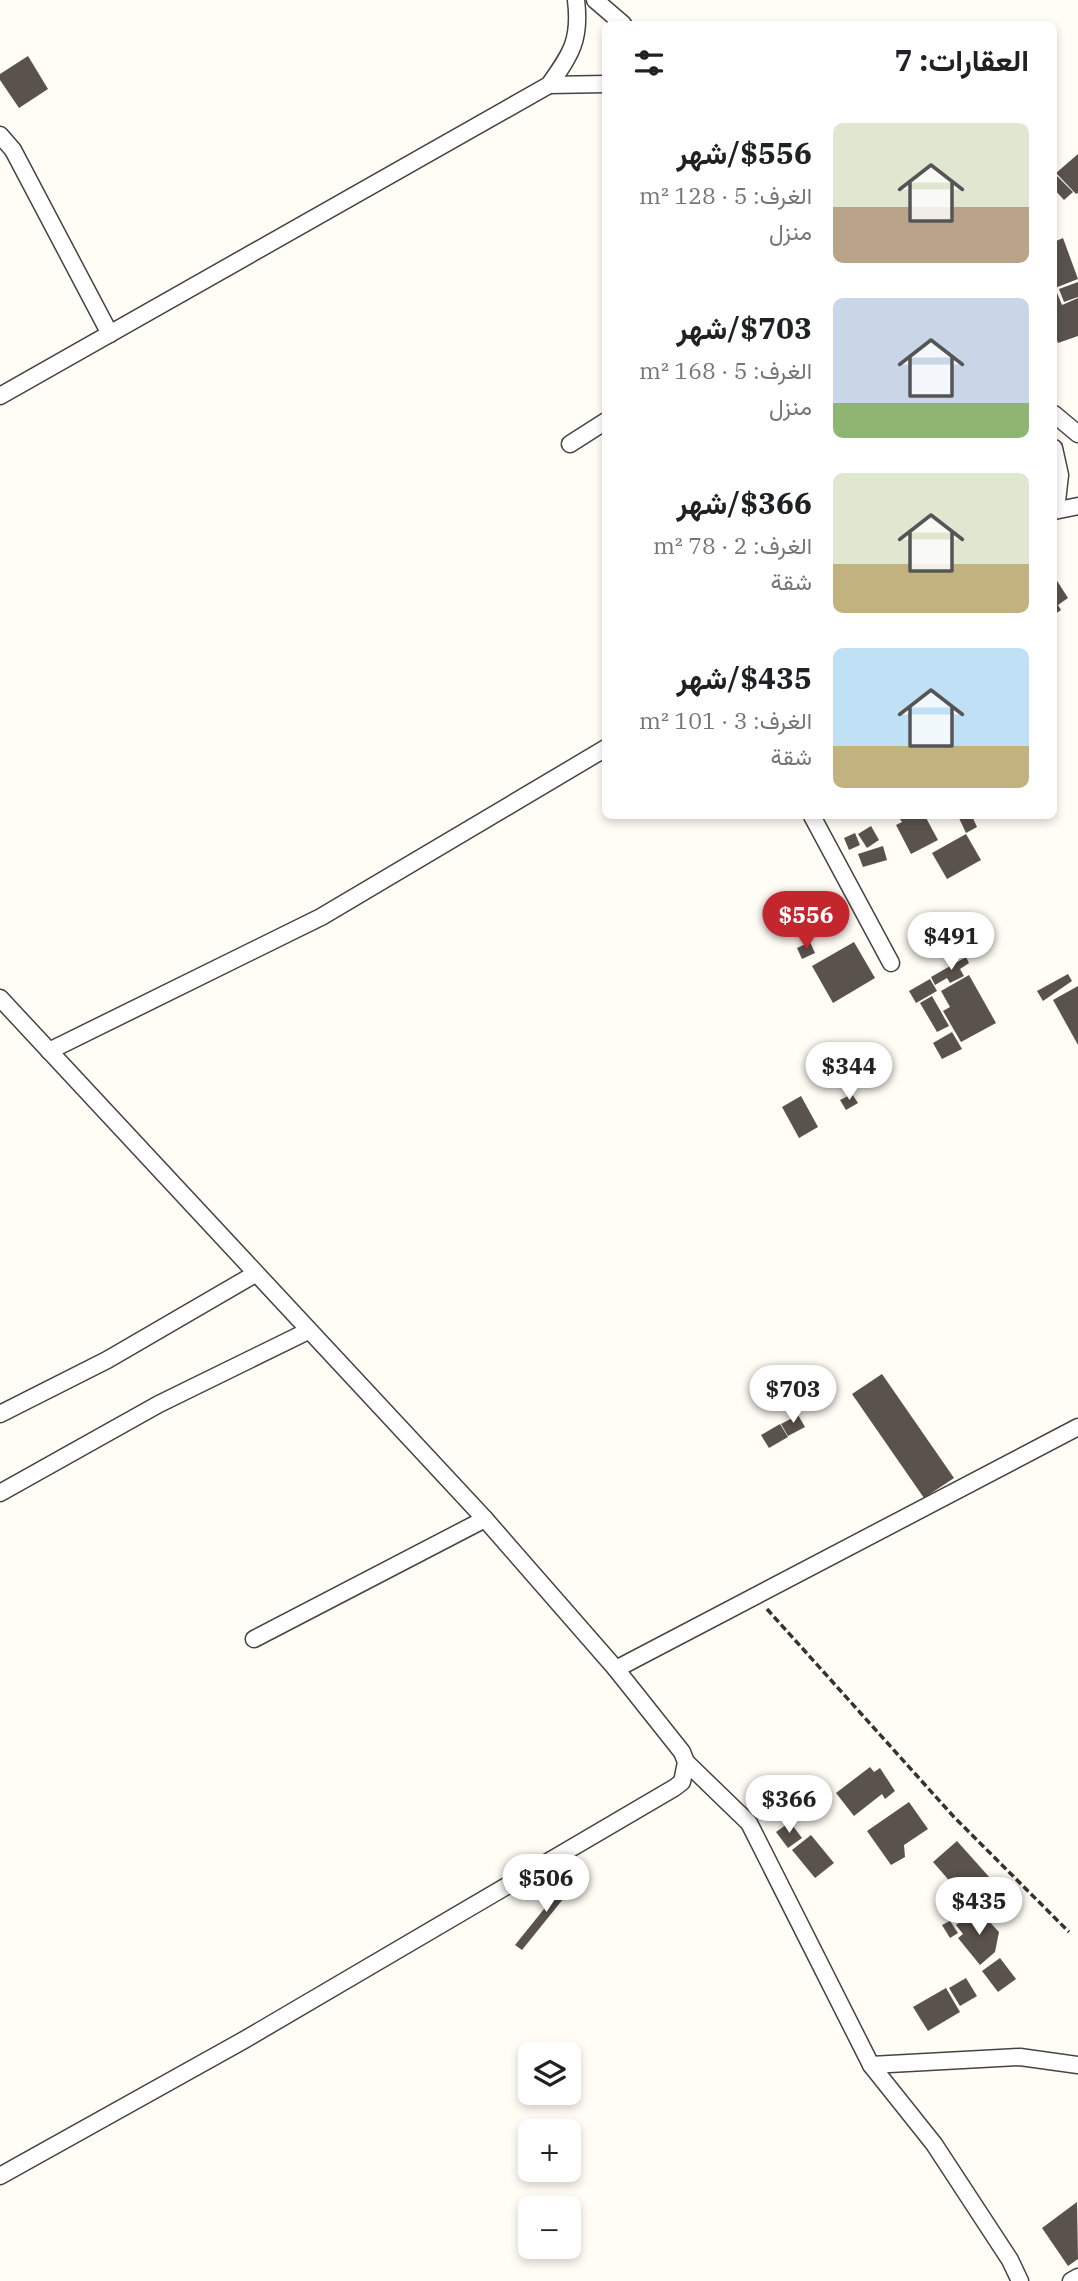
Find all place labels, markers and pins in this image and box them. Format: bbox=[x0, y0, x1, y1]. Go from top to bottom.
pin: $556 bbox=[765, 892, 847, 951]
pin: $491 bbox=[910, 912, 992, 972]
pin: $344 bbox=[808, 1042, 890, 1102]
pin: $703 bbox=[752, 1366, 834, 1425]
pin: $366 bbox=[748, 1776, 830, 1835]
pin: $506 bbox=[505, 1854, 587, 1914]
pin: $435 bbox=[938, 1878, 1020, 1937]

